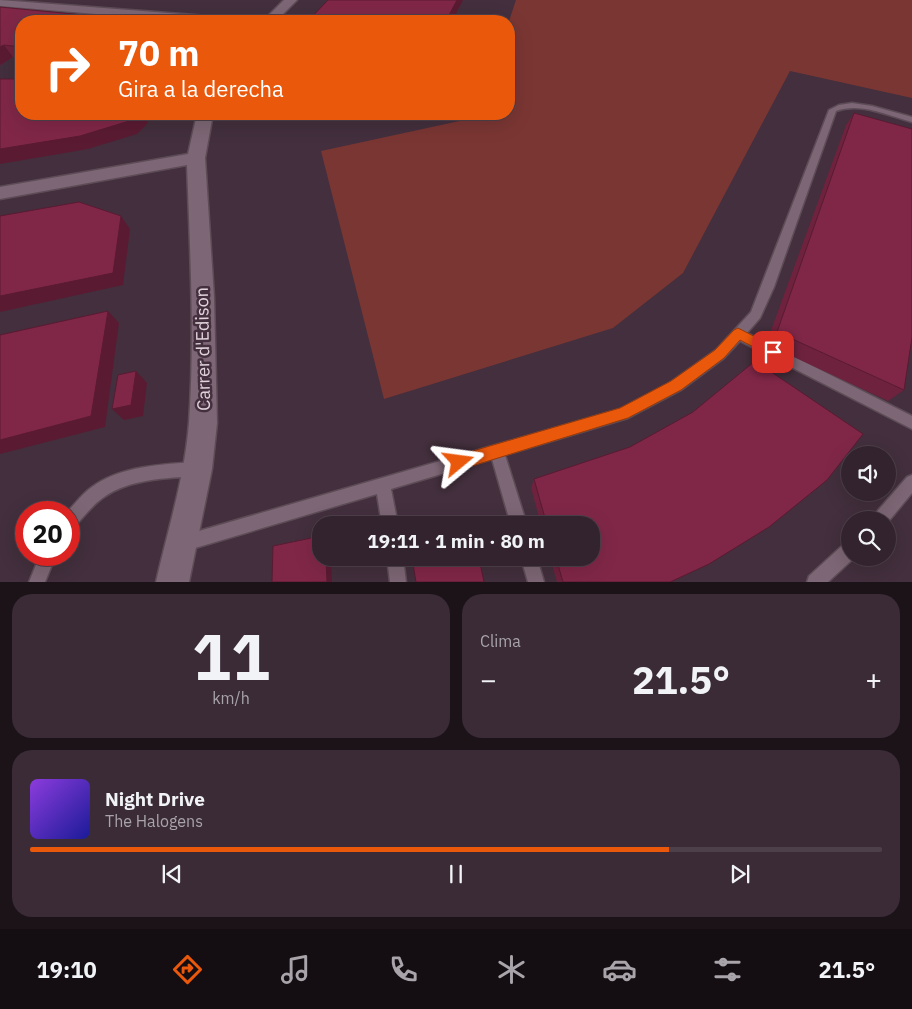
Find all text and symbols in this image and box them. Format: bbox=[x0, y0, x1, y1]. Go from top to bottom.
text: 70 m bbox=[118, 30, 200, 76]
icon: right bbox=[35, 35, 100, 100]
text: Gira a la derecha bbox=[118, 74, 284, 103]
street label: Carrer d'Edison bbox=[190, 287, 215, 411]
pin bbox=[752, 331, 794, 373]
icon: arrive bbox=[759, 338, 787, 366]
position arrow bbox=[432, 435, 484, 487]
map controls bbox=[841, 446, 896, 566]
button: sound bbox=[841, 446, 896, 501]
speed limit sign: 20 bbox=[15, 501, 80, 566]
button: search bbox=[841, 511, 896, 566]
text: 19:11 · 1 min · 80 m bbox=[367, 529, 545, 553]
text: 11 bbox=[192, 613, 270, 698]
text: Clima bbox=[480, 631, 521, 651]
text: 21.5° bbox=[632, 655, 730, 704]
text: − bbox=[480, 661, 497, 698]
text: + bbox=[865, 661, 882, 698]
text: km/h bbox=[212, 688, 250, 708]
text: Night Drive bbox=[105, 787, 205, 811]
text: The Halogens bbox=[105, 811, 203, 831]
icon: previous bbox=[158, 860, 186, 888]
icon: pause bbox=[442, 860, 470, 888]
icon: next bbox=[726, 860, 754, 888]
icon: directions bbox=[170, 952, 205, 987]
icon: music bbox=[278, 952, 313, 987]
icon: phone bbox=[386, 952, 421, 987]
icon: climate bbox=[494, 952, 529, 987]
icon: car bbox=[602, 952, 637, 987]
icon: filters bbox=[710, 952, 745, 987]
text: 19:10 bbox=[37, 955, 97, 984]
text: 21.5° bbox=[819, 955, 875, 984]

